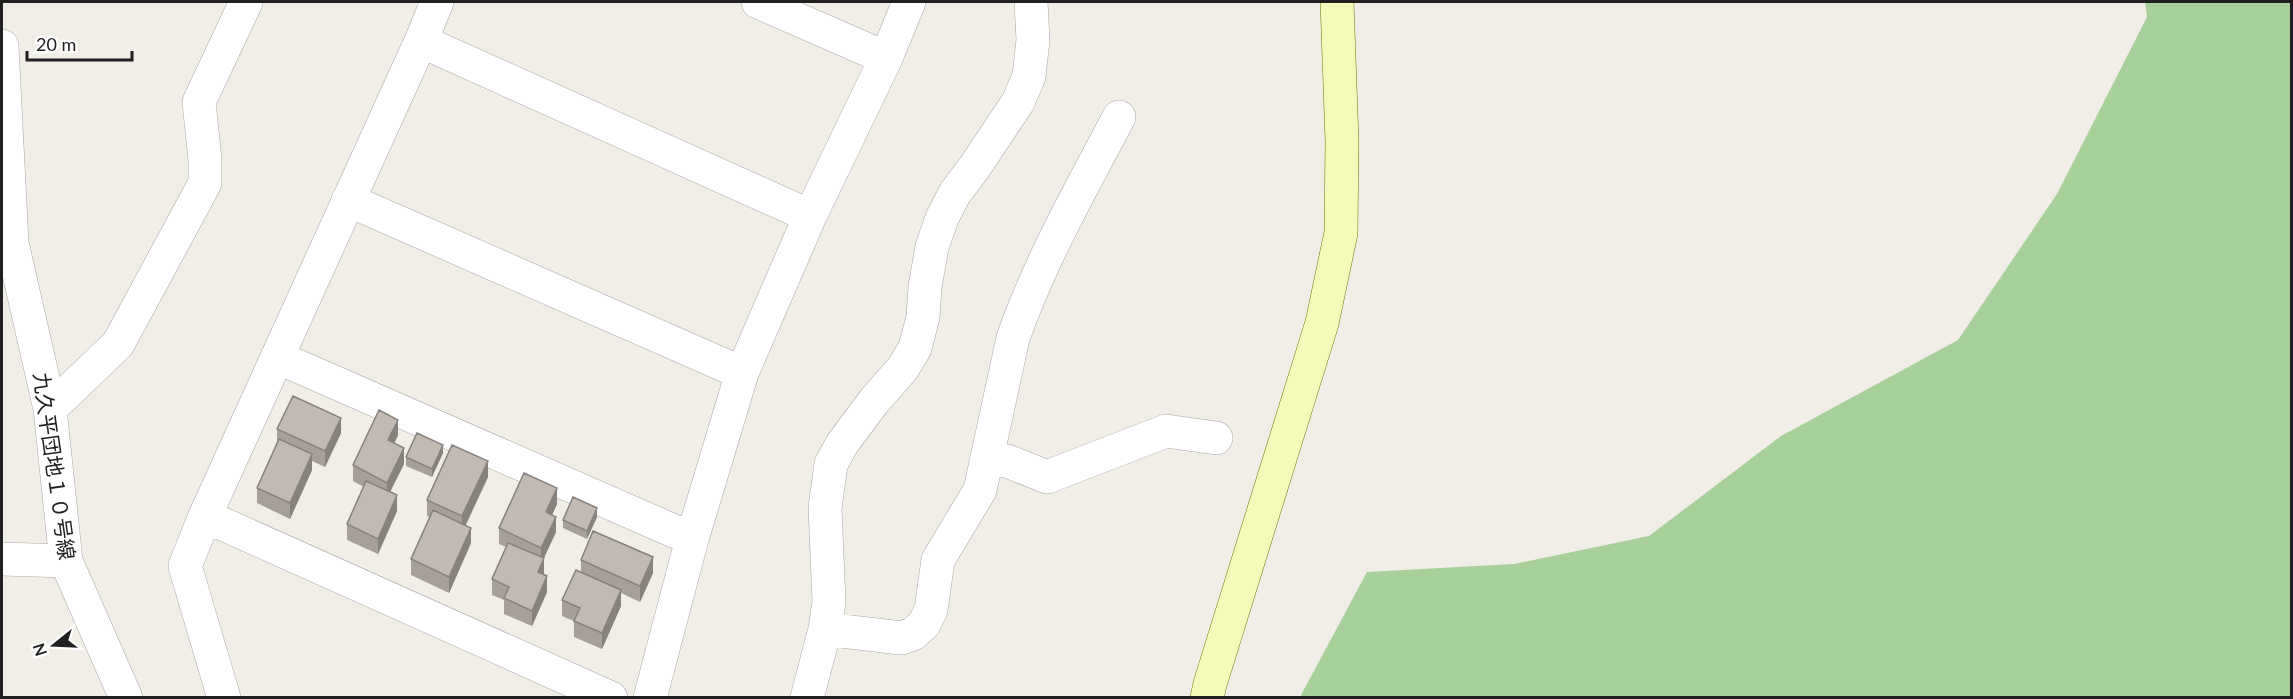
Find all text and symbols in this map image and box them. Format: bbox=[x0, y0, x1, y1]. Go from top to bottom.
scale bar bbox=[27, 24, 132, 62]
text: 20 m bbox=[36, 33, 76, 55]
street label: 九久平団地１０号線 bbox=[29, 371, 81, 561]
north arrow bbox=[24, 615, 84, 675]
text: N bbox=[28, 641, 50, 659]

